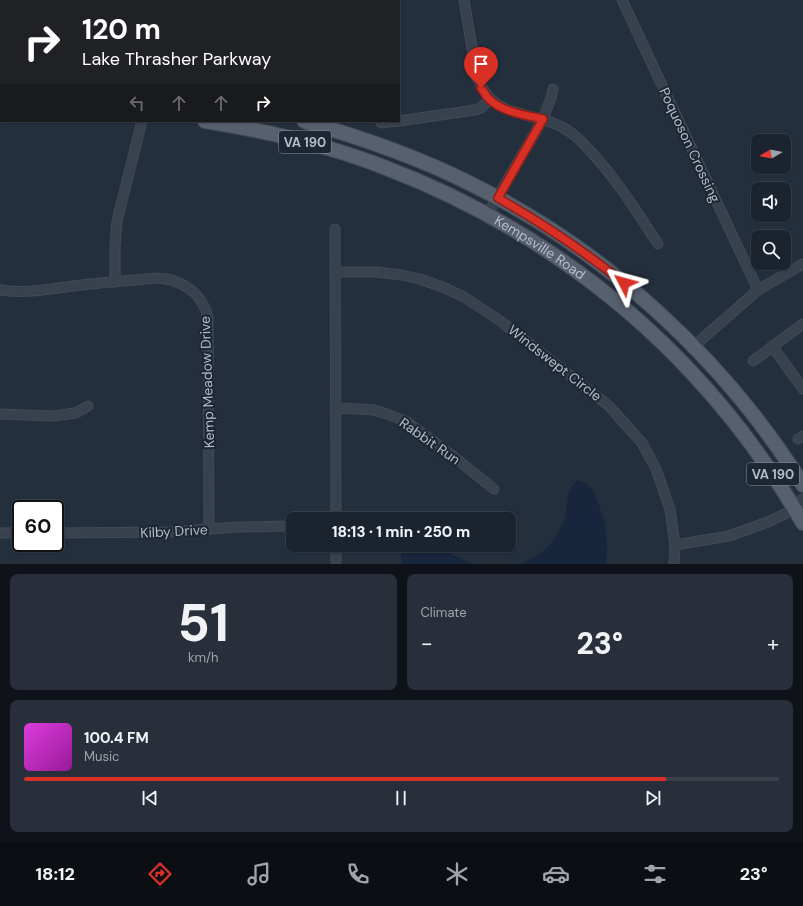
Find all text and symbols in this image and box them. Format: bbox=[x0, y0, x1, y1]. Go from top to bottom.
text: 120 m bbox=[82, 11, 161, 48]
icon: right bbox=[16, 16, 68, 68]
text: Lake Thrasher Parkway bbox=[82, 47, 271, 71]
pin bbox=[464, 47, 498, 88]
icon: arrive bbox=[470, 53, 492, 75]
street label: Poquoson Crossing bbox=[655, 85, 725, 205]
icon: left bbox=[126, 92, 148, 114]
icon: ahead bbox=[168, 92, 190, 114]
icon: ahead bbox=[210, 92, 232, 114]
icon: right bbox=[252, 92, 274, 114]
road number: VA 190 bbox=[279, 131, 331, 153]
north arrow bbox=[751, 134, 791, 174]
map controls bbox=[751, 134, 791, 270]
button: sound bbox=[751, 182, 791, 222]
street label: Kempsville Road bbox=[491, 211, 589, 284]
button: search bbox=[751, 230, 791, 270]
position arrow bbox=[603, 262, 645, 304]
street label: Kemp Meadow Drive bbox=[196, 316, 218, 448]
street label: Windswept Circle bbox=[505, 321, 605, 405]
street label: Rabbit Run bbox=[396, 413, 464, 469]
road number: VA 190 bbox=[747, 463, 799, 485]
speed limit sign: 60 bbox=[12, 500, 64, 552]
street label: Kilby Drive bbox=[140, 520, 208, 542]
text: 18:13 · 1 min · 250 m bbox=[332, 522, 470, 542]
text: 51 bbox=[178, 589, 229, 657]
text: Climate bbox=[421, 604, 467, 621]
text: 23° bbox=[577, 624, 623, 663]
text: − bbox=[421, 629, 433, 658]
text: + bbox=[767, 629, 779, 658]
text: km/h bbox=[188, 649, 219, 666]
text: 100.4 FM bbox=[84, 728, 149, 748]
text: Music bbox=[84, 748, 119, 765]
icon: previous bbox=[139, 787, 161, 809]
icon: pause bbox=[390, 787, 412, 809]
icon: next bbox=[642, 787, 664, 809]
icon: directions bbox=[146, 860, 174, 888]
icon: music bbox=[245, 860, 273, 888]
icon: phone bbox=[344, 860, 372, 888]
icon: climate bbox=[443, 860, 471, 888]
icon: car bbox=[542, 860, 570, 888]
icon: filters bbox=[641, 860, 669, 888]
text: 18:12 bbox=[35, 862, 75, 886]
text: 23° bbox=[740, 862, 768, 886]

